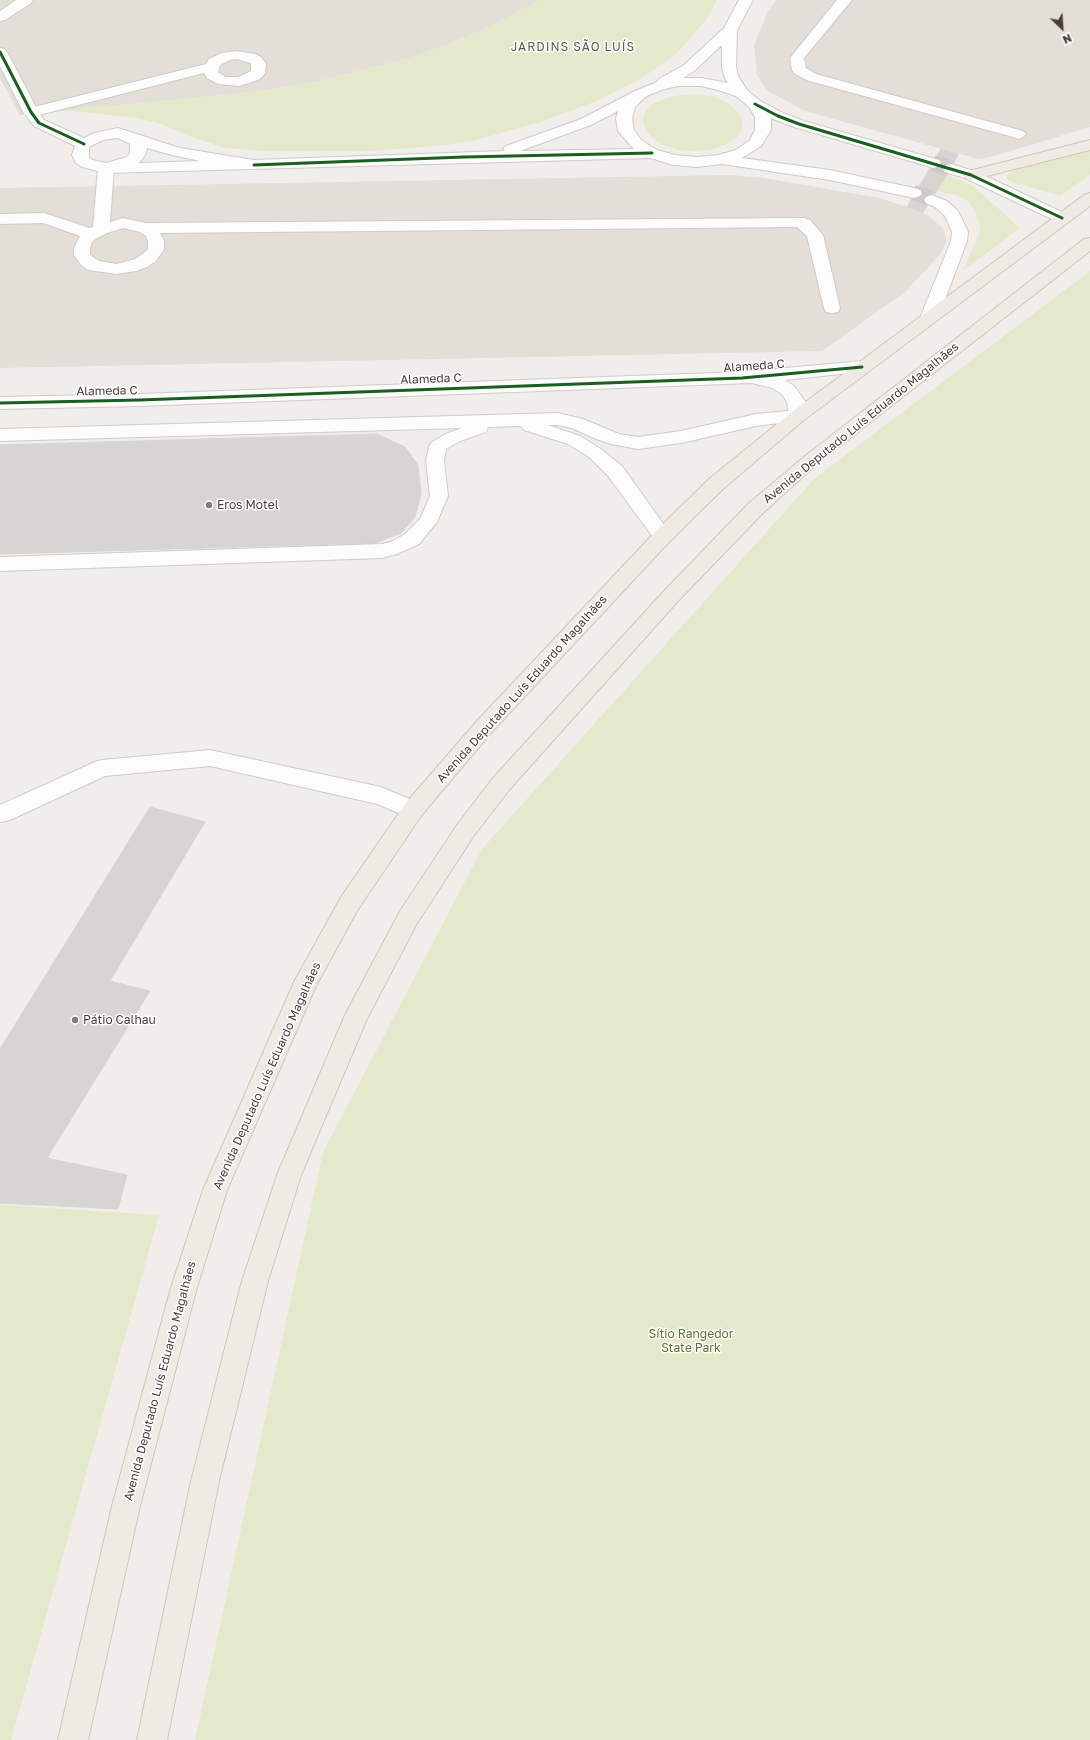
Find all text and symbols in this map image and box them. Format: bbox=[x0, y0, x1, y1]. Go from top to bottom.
north arrow bbox=[1042, 8, 1082, 48]
text: N bbox=[1061, 32, 1074, 47]
district label: JARDINS SÃO LUÍS bbox=[511, 40, 635, 54]
street label: Avenida Deputado Luís Eduardo Magalhães bbox=[760, 340, 962, 506]
street label: Alameda C bbox=[723, 357, 785, 375]
street label: Alameda C bbox=[400, 371, 462, 387]
street label: Alameda C bbox=[76, 383, 138, 399]
place label: Eros Motel bbox=[217, 498, 279, 512]
marker: Eros Motel bbox=[204, 500, 214, 510]
street label: Avenida Deputado Luís Eduardo Magalhães bbox=[434, 592, 610, 786]
street label: Avenida Deputado Luís Eduardo Magalhães bbox=[210, 960, 324, 1192]
place label: Pátio Calhau bbox=[83, 1013, 156, 1027]
marker: Pátio Calhau bbox=[70, 1015, 80, 1025]
street label: Avenida Deputado Luís Eduardo Magalhães bbox=[121, 1260, 199, 1502]
park label: Sítio Rangedor State Park bbox=[649, 1327, 733, 1355]

